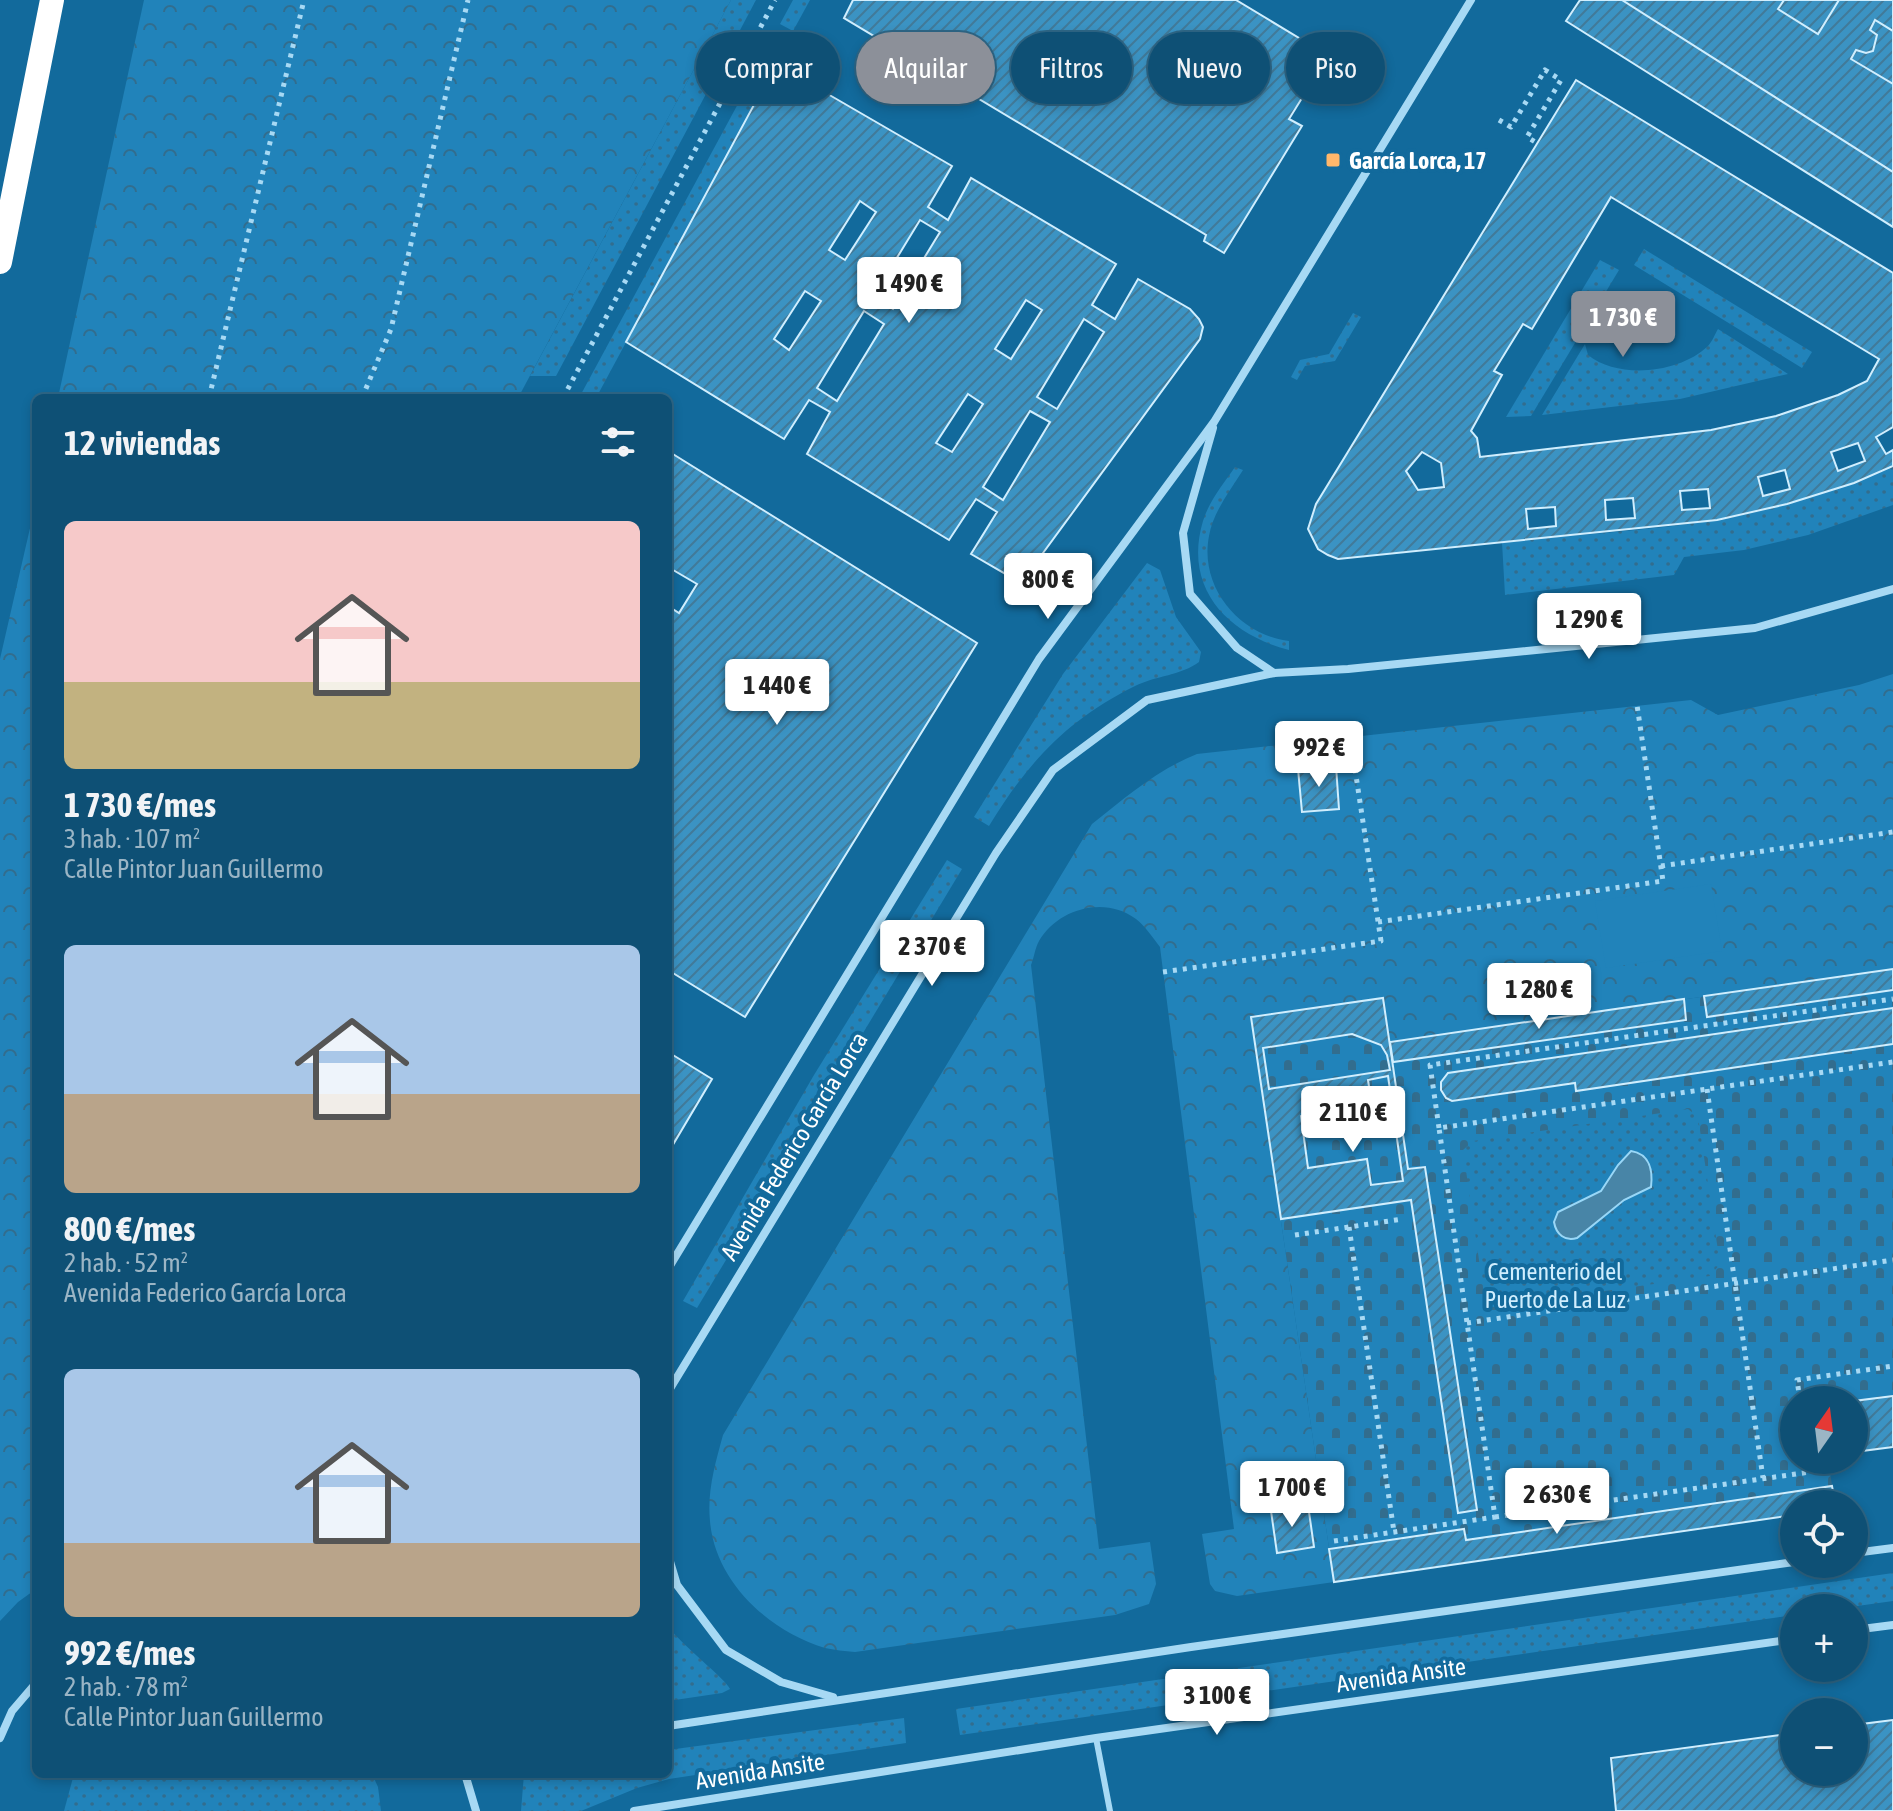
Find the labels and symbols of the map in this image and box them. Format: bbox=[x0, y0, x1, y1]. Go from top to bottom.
place label: García Lorca, 17 bbox=[1349, 147, 1487, 174]
marker: García Lorca, 17 bbox=[1324, 151, 1342, 169]
pin: 1 490 € bbox=[835, 257, 983, 325]
pin: 1 730 € bbox=[1549, 291, 1697, 359]
pin: 800 € bbox=[992, 553, 1104, 621]
pin: 1 290 € bbox=[1515, 593, 1663, 661]
pin: 1 440 € bbox=[703, 659, 851, 727]
pin: 992 € bbox=[1263, 721, 1375, 789]
pin: 2 370 € bbox=[858, 920, 1006, 988]
pin: 1 280 € bbox=[1465, 963, 1613, 1031]
street label: Avenida Federico García Lorca bbox=[715, 1027, 873, 1265]
pin: 2 110 € bbox=[1279, 1086, 1427, 1154]
park label: Cementerio del Puerto de La Luz bbox=[1484, 1258, 1626, 1313]
north arrow bbox=[1780, 1386, 1868, 1474]
pin: 1 700 € bbox=[1218, 1461, 1366, 1529]
pin: 2 630 € bbox=[1483, 1468, 1631, 1536]
street label: Avenida Ansite bbox=[1335, 1653, 1467, 1697]
pin: 3 100 € bbox=[1143, 1669, 1291, 1737]
street label: Avenida Ansite bbox=[694, 1747, 826, 1795]

